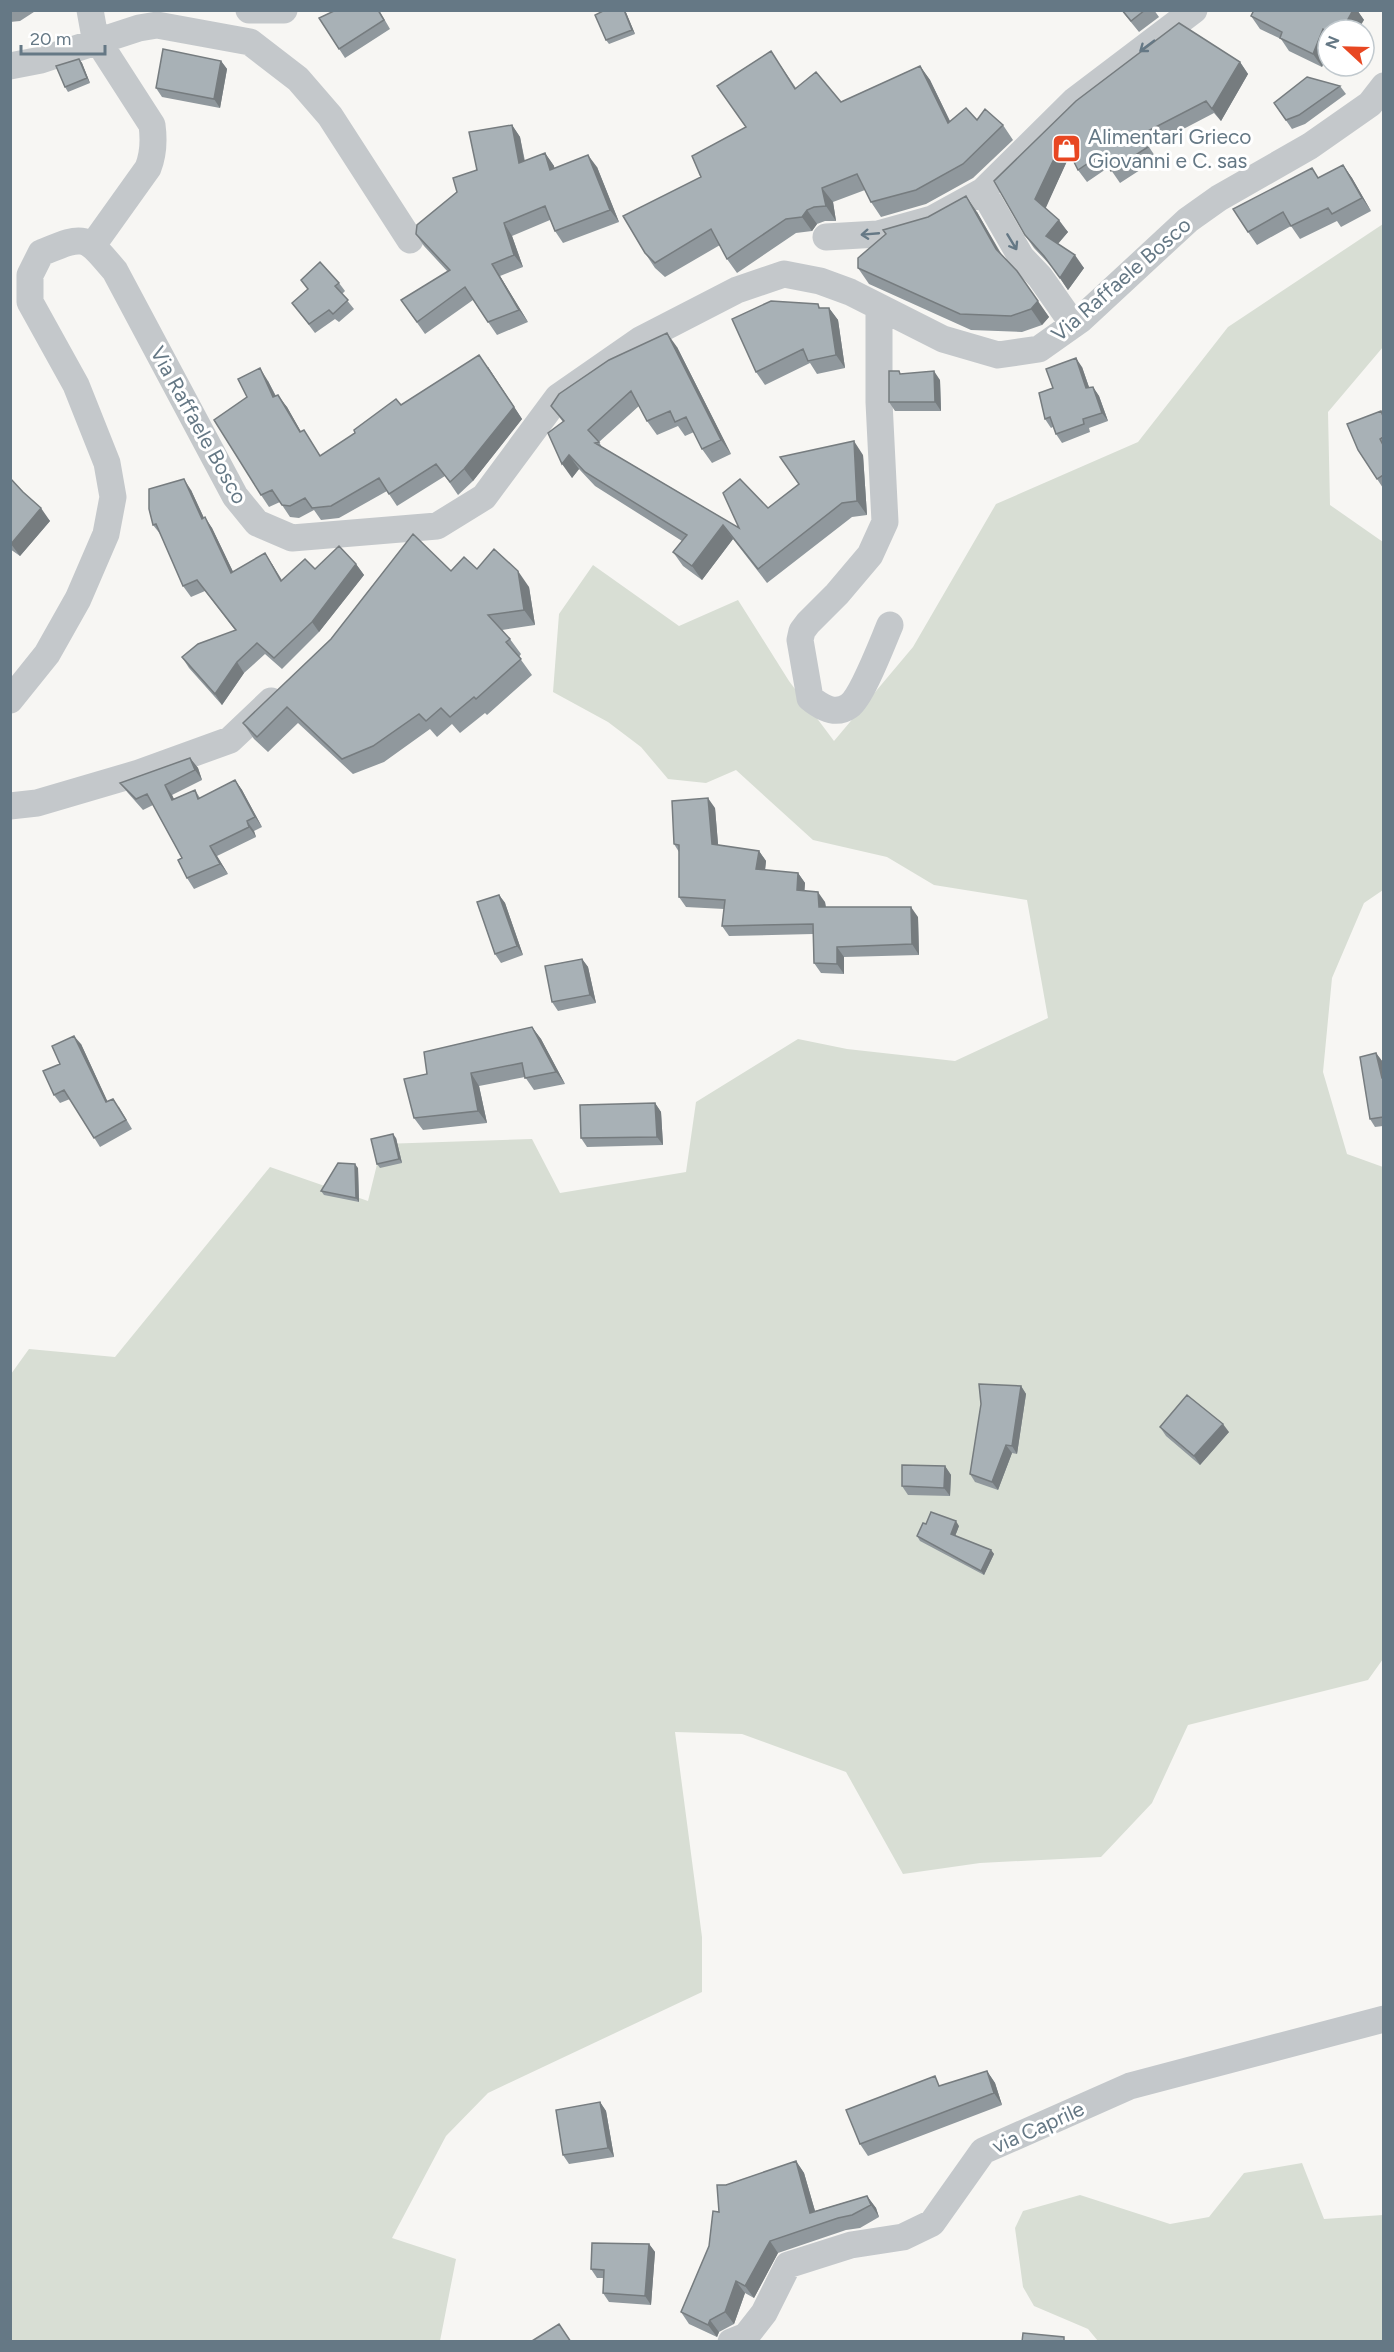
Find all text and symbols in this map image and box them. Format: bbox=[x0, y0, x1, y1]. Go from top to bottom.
scale bar bbox=[21, 18, 105, 56]
north arrow bbox=[1316, 18, 1376, 78]
text: 20 m bbox=[30, 28, 71, 50]
text: N bbox=[1321, 33, 1344, 52]
one-way arrow bbox=[1140, 40, 1156, 52]
place label: Alimentari Grieco Giovanni e C. sas bbox=[1088, 124, 1251, 173]
shop icon: Alimentari Grieco Giovanni e C. sas bbox=[1051, 132, 1083, 164]
street label: Via Raffaele Bosco bbox=[1046, 212, 1196, 346]
one-way arrow bbox=[861, 229, 880, 240]
one-way arrow bbox=[1006, 233, 1018, 250]
street label: Via Raffaele Bosco bbox=[145, 342, 253, 508]
street label: via Caprile bbox=[988, 2096, 1088, 2158]

